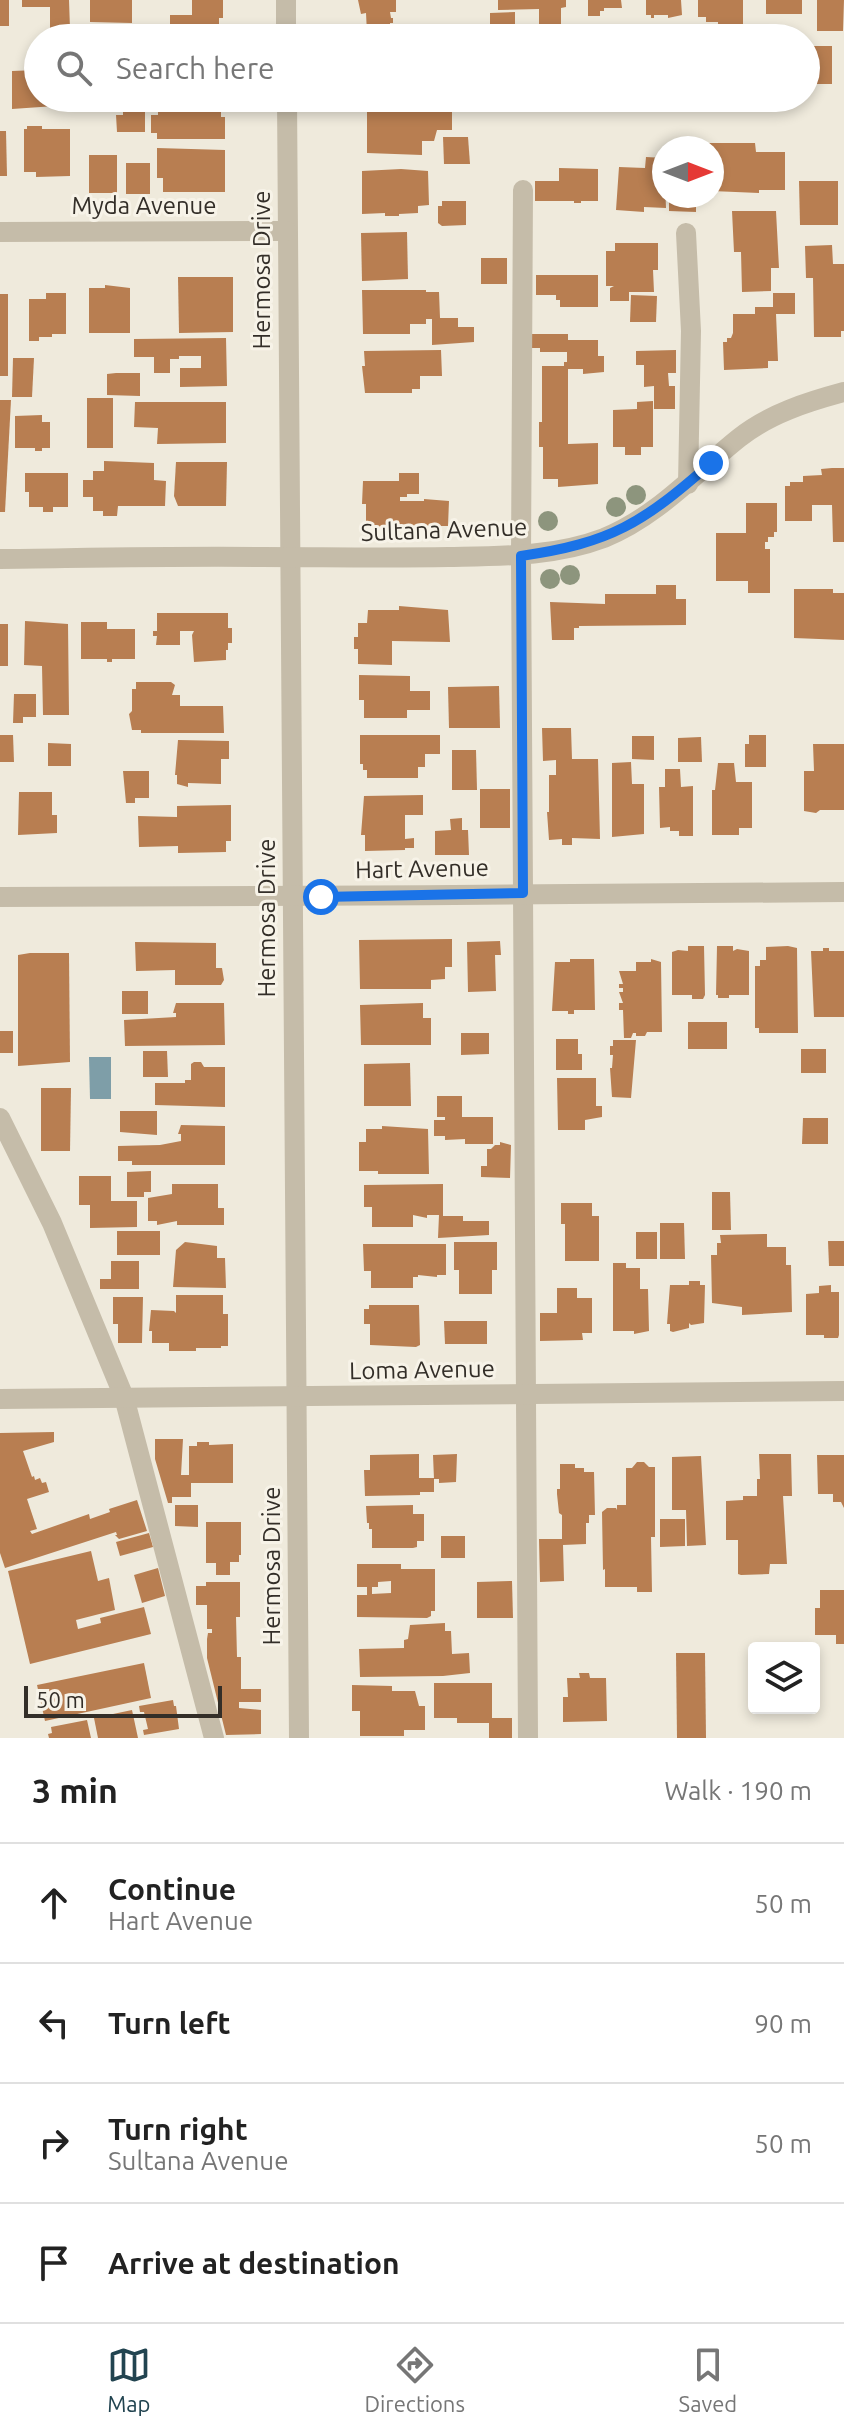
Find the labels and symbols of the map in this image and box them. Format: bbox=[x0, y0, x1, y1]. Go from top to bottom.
north arrow bbox=[652, 136, 724, 208]
street label: Hermosa Drive bbox=[248, 191, 275, 349]
street label: Myda Avenue bbox=[71, 192, 217, 219]
route end bbox=[693, 445, 729, 481]
street label: Sultana Avenue bbox=[360, 513, 528, 546]
street label: Hermosa Drive bbox=[253, 839, 280, 997]
street label: Hart Avenue bbox=[355, 854, 489, 883]
route start bbox=[303, 879, 339, 915]
street label: Loma Avenue bbox=[349, 1355, 495, 1384]
street label: Hermosa Drive bbox=[258, 1487, 285, 1645]
scale bar bbox=[24, 1682, 222, 1718]

